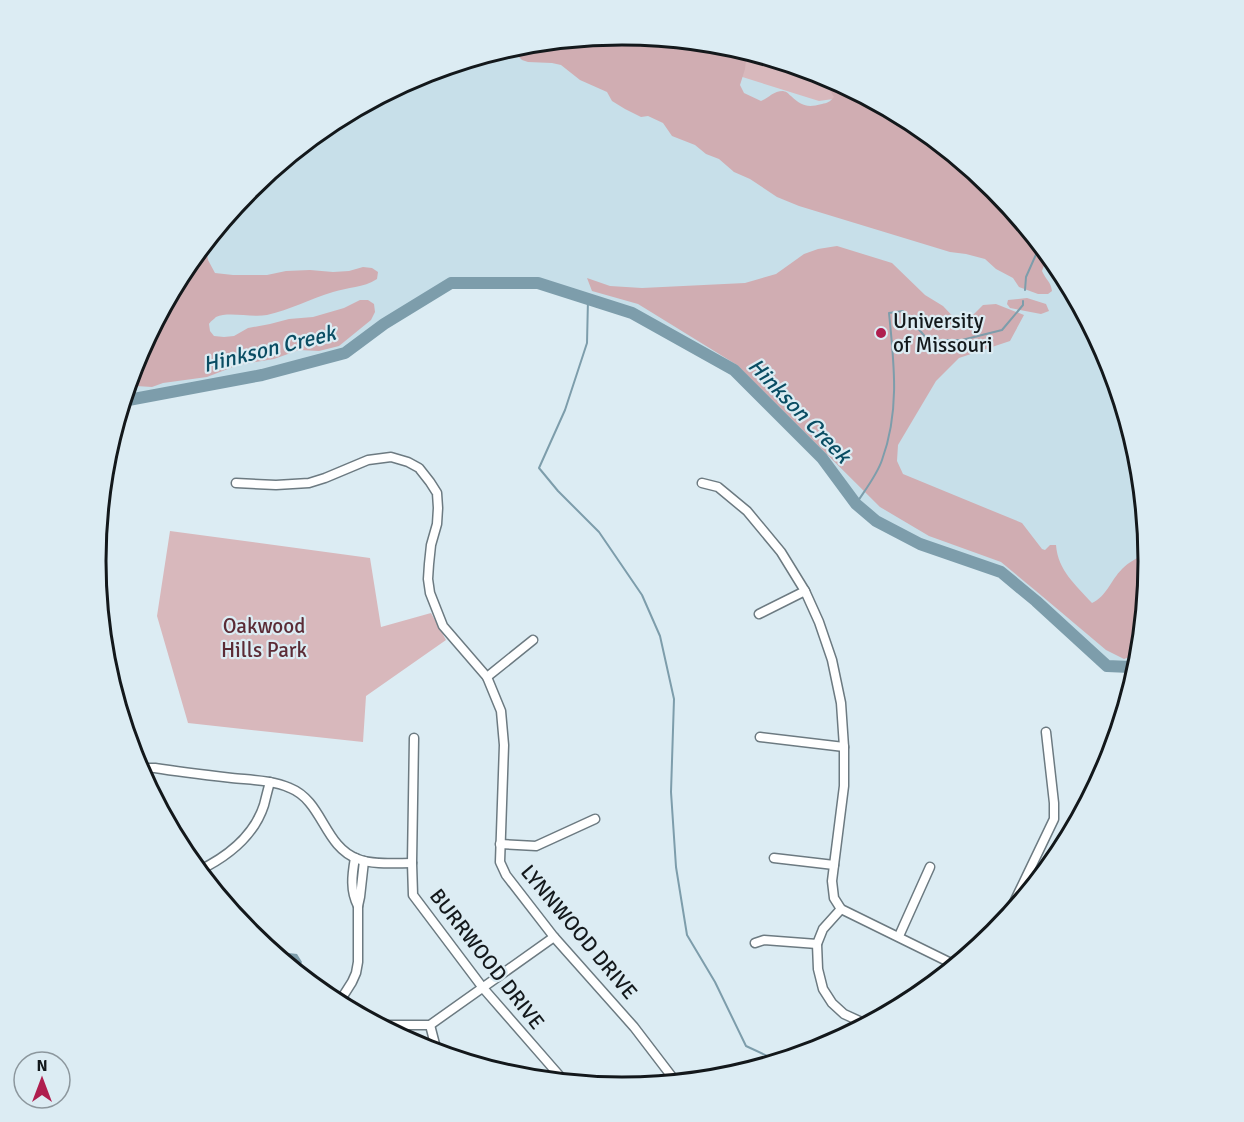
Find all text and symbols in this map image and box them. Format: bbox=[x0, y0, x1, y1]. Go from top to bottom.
place label: University of Missouri bbox=[893, 308, 993, 358]
water label: Hinkson Creek bbox=[200, 318, 340, 378]
marker: University of Missouri bbox=[874, 326, 888, 340]
water label: Hinkson Creek bbox=[743, 352, 858, 470]
park label: Oakwood Hills Park bbox=[221, 613, 308, 663]
street label: LYNNWOOD DRIVE bbox=[515, 859, 643, 1005]
street label: BURRWOOD DRIVE bbox=[424, 883, 550, 1035]
north arrow bbox=[12, 1050, 72, 1110]
text: N bbox=[36, 1056, 48, 1076]

